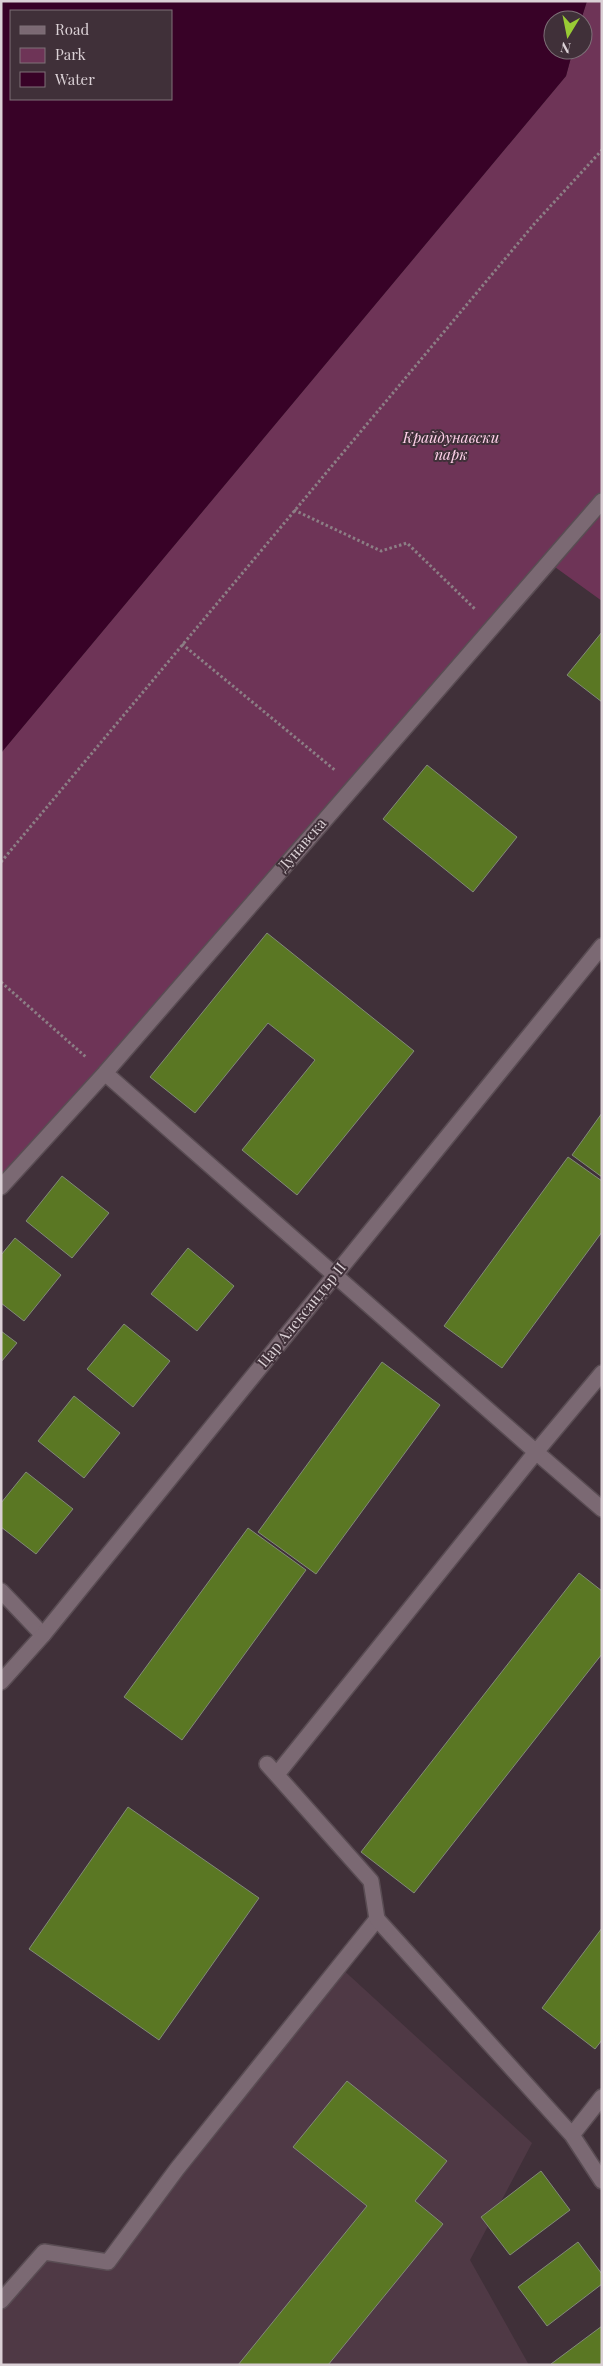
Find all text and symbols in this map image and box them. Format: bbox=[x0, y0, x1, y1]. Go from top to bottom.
legend bbox=[10, 10, 172, 100]
north arrow bbox=[543, 10, 593, 60]
text: Road bbox=[55, 19, 89, 39]
text: N bbox=[559, 38, 572, 59]
text: Park bbox=[55, 44, 87, 64]
text: Water bbox=[54, 69, 95, 89]
park label: Крайдунавски парк bbox=[402, 427, 499, 464]
street label: Дунавска bbox=[272, 813, 330, 875]
street label: Цар Александър II bbox=[253, 1258, 350, 1371]

